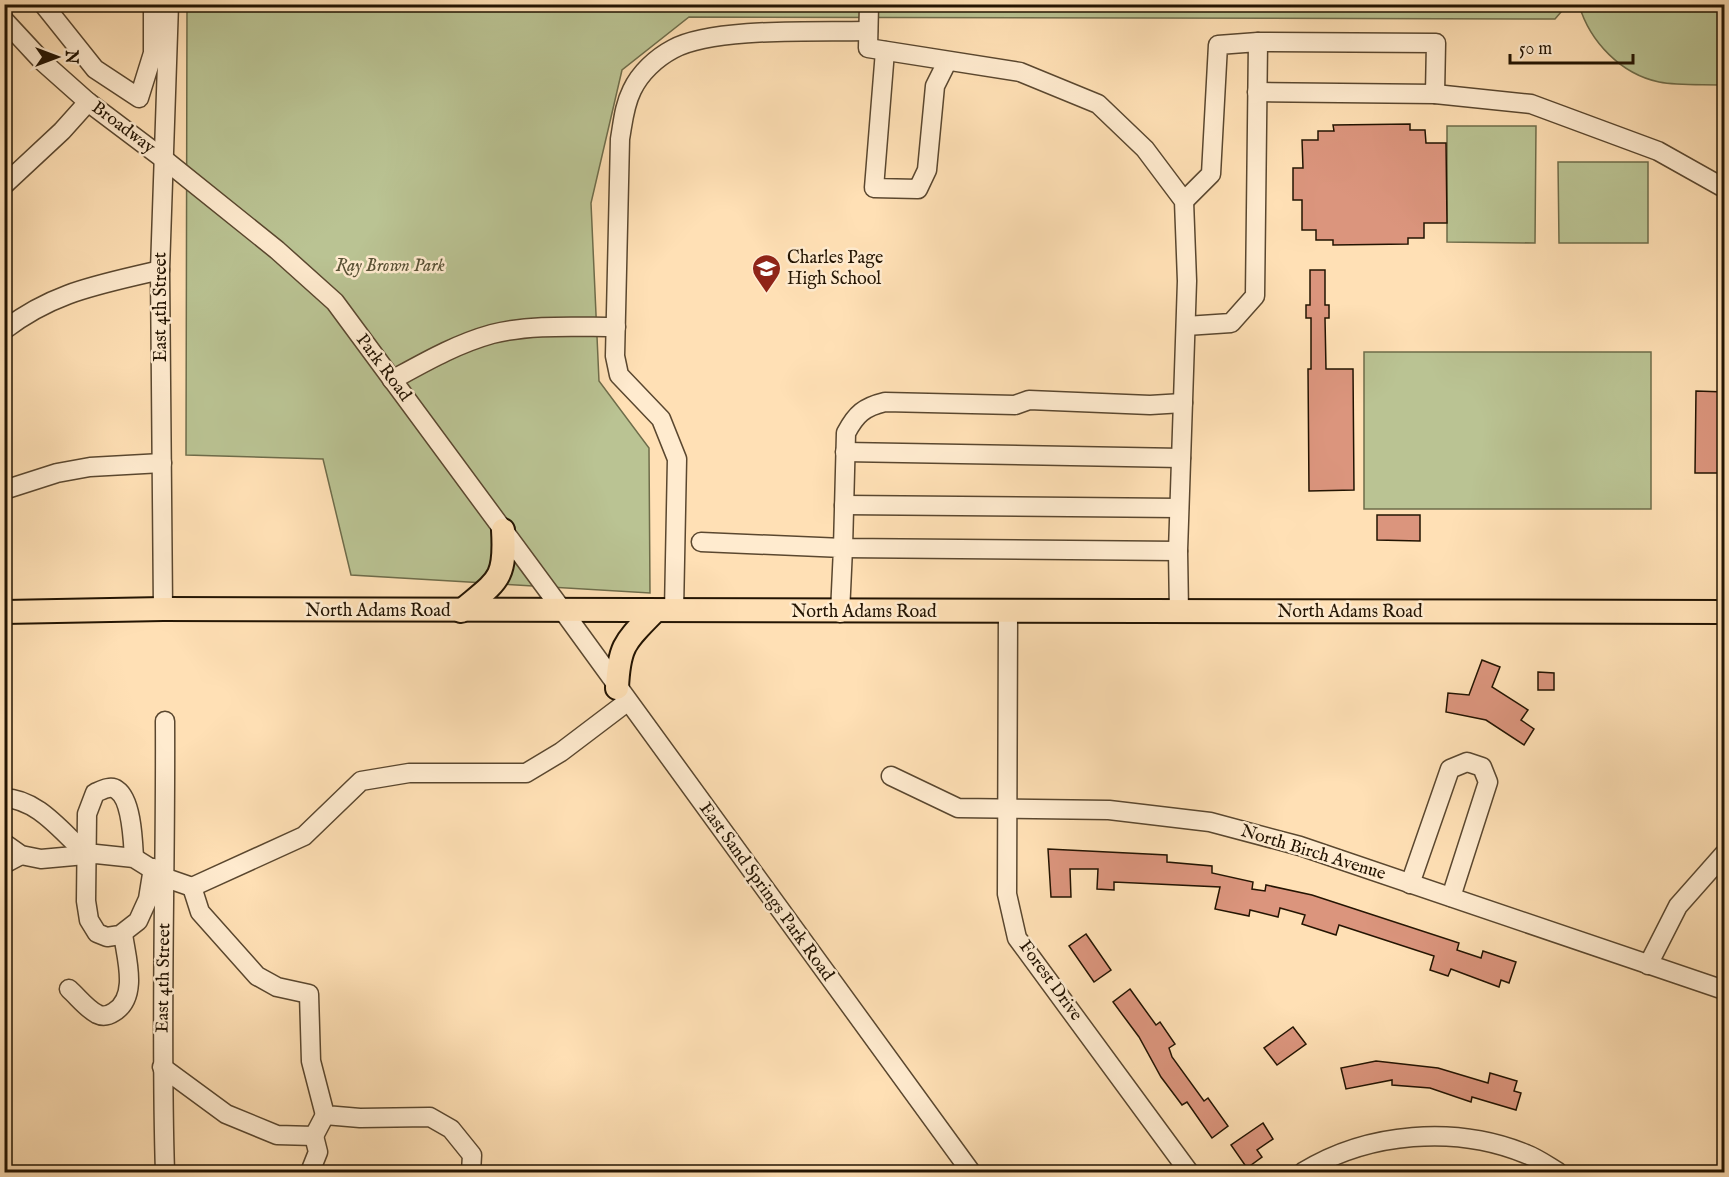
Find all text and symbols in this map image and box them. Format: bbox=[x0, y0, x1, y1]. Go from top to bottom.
north arrow bbox=[27, 27, 87, 87]
scale bar bbox=[1510, 27, 1633, 65]
text: 50 m bbox=[1519, 38, 1552, 61]
text: N bbox=[60, 49, 80, 64]
street label: Broadway bbox=[87, 97, 159, 159]
place label: Charles Page High School bbox=[787, 247, 883, 291]
street label: East 4th Street bbox=[150, 252, 173, 362]
school or university icon: Charles Page High School bbox=[750, 252, 782, 294]
park label: Ray Brown Park bbox=[335, 255, 445, 278]
street label: Park Road bbox=[350, 330, 416, 407]
street label: North Adams Road bbox=[305, 600, 451, 623]
street label: North Adams Road bbox=[791, 601, 937, 624]
street label: North Adams Road bbox=[1277, 601, 1423, 624]
street label: East Sand Springs Park Road bbox=[693, 798, 839, 986]
street label: North Birch Avenue bbox=[1238, 820, 1388, 886]
street label: East 4th Street bbox=[152, 923, 176, 1033]
street label: Forest Drive bbox=[1013, 936, 1087, 1026]

